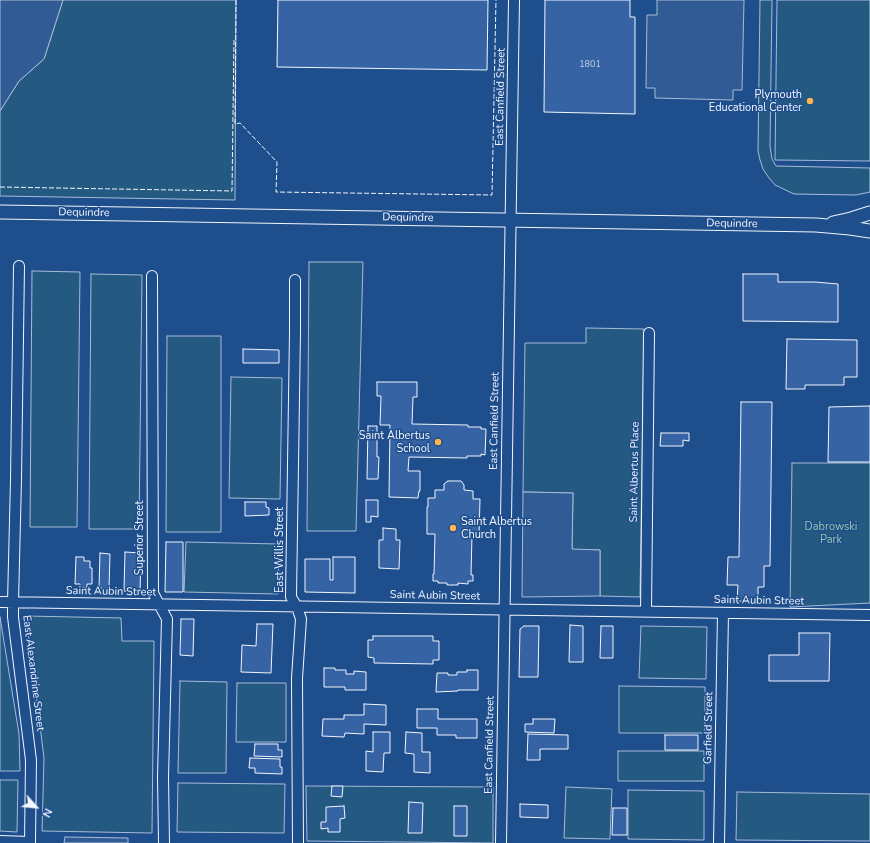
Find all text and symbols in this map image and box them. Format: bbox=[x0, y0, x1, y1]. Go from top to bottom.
street label: East Canfield Street bbox=[494, 48, 508, 146]
house number: 1801 bbox=[579, 60, 601, 70]
place label: Plymouth Educational Center bbox=[709, 88, 802, 114]
marker: Plymouth Educational Center bbox=[805, 96, 815, 106]
street label: Dequindre bbox=[58, 206, 110, 220]
street label: Dequindre bbox=[382, 211, 434, 225]
street label: Dequindre bbox=[706, 217, 758, 231]
street label: East Canfield Street bbox=[488, 372, 502, 470]
street label: Saint Albertus Place bbox=[628, 421, 642, 523]
place label: Saint Albertus School bbox=[359, 429, 430, 455]
marker: Saint Albertus School bbox=[433, 437, 443, 447]
street label: Superior Street bbox=[133, 501, 147, 575]
street label: East Willis Street bbox=[273, 507, 287, 593]
place label: Saint Albertus Church bbox=[461, 515, 532, 541]
park label: Dabrowski Park bbox=[805, 520, 857, 546]
marker: Saint Albertus Church bbox=[448, 523, 458, 533]
street label: Saint Aubin Street bbox=[66, 585, 156, 599]
street label: Saint Aubin Street bbox=[390, 589, 480, 603]
street label: Saint Aubin Street bbox=[714, 594, 804, 608]
street label: East Alexandrine Street bbox=[19, 614, 47, 732]
street label: Garfield Street bbox=[702, 692, 716, 764]
street label: East Canfield Street bbox=[483, 696, 497, 794]
north arrow bbox=[16, 787, 56, 827]
text: N bbox=[39, 806, 56, 820]

